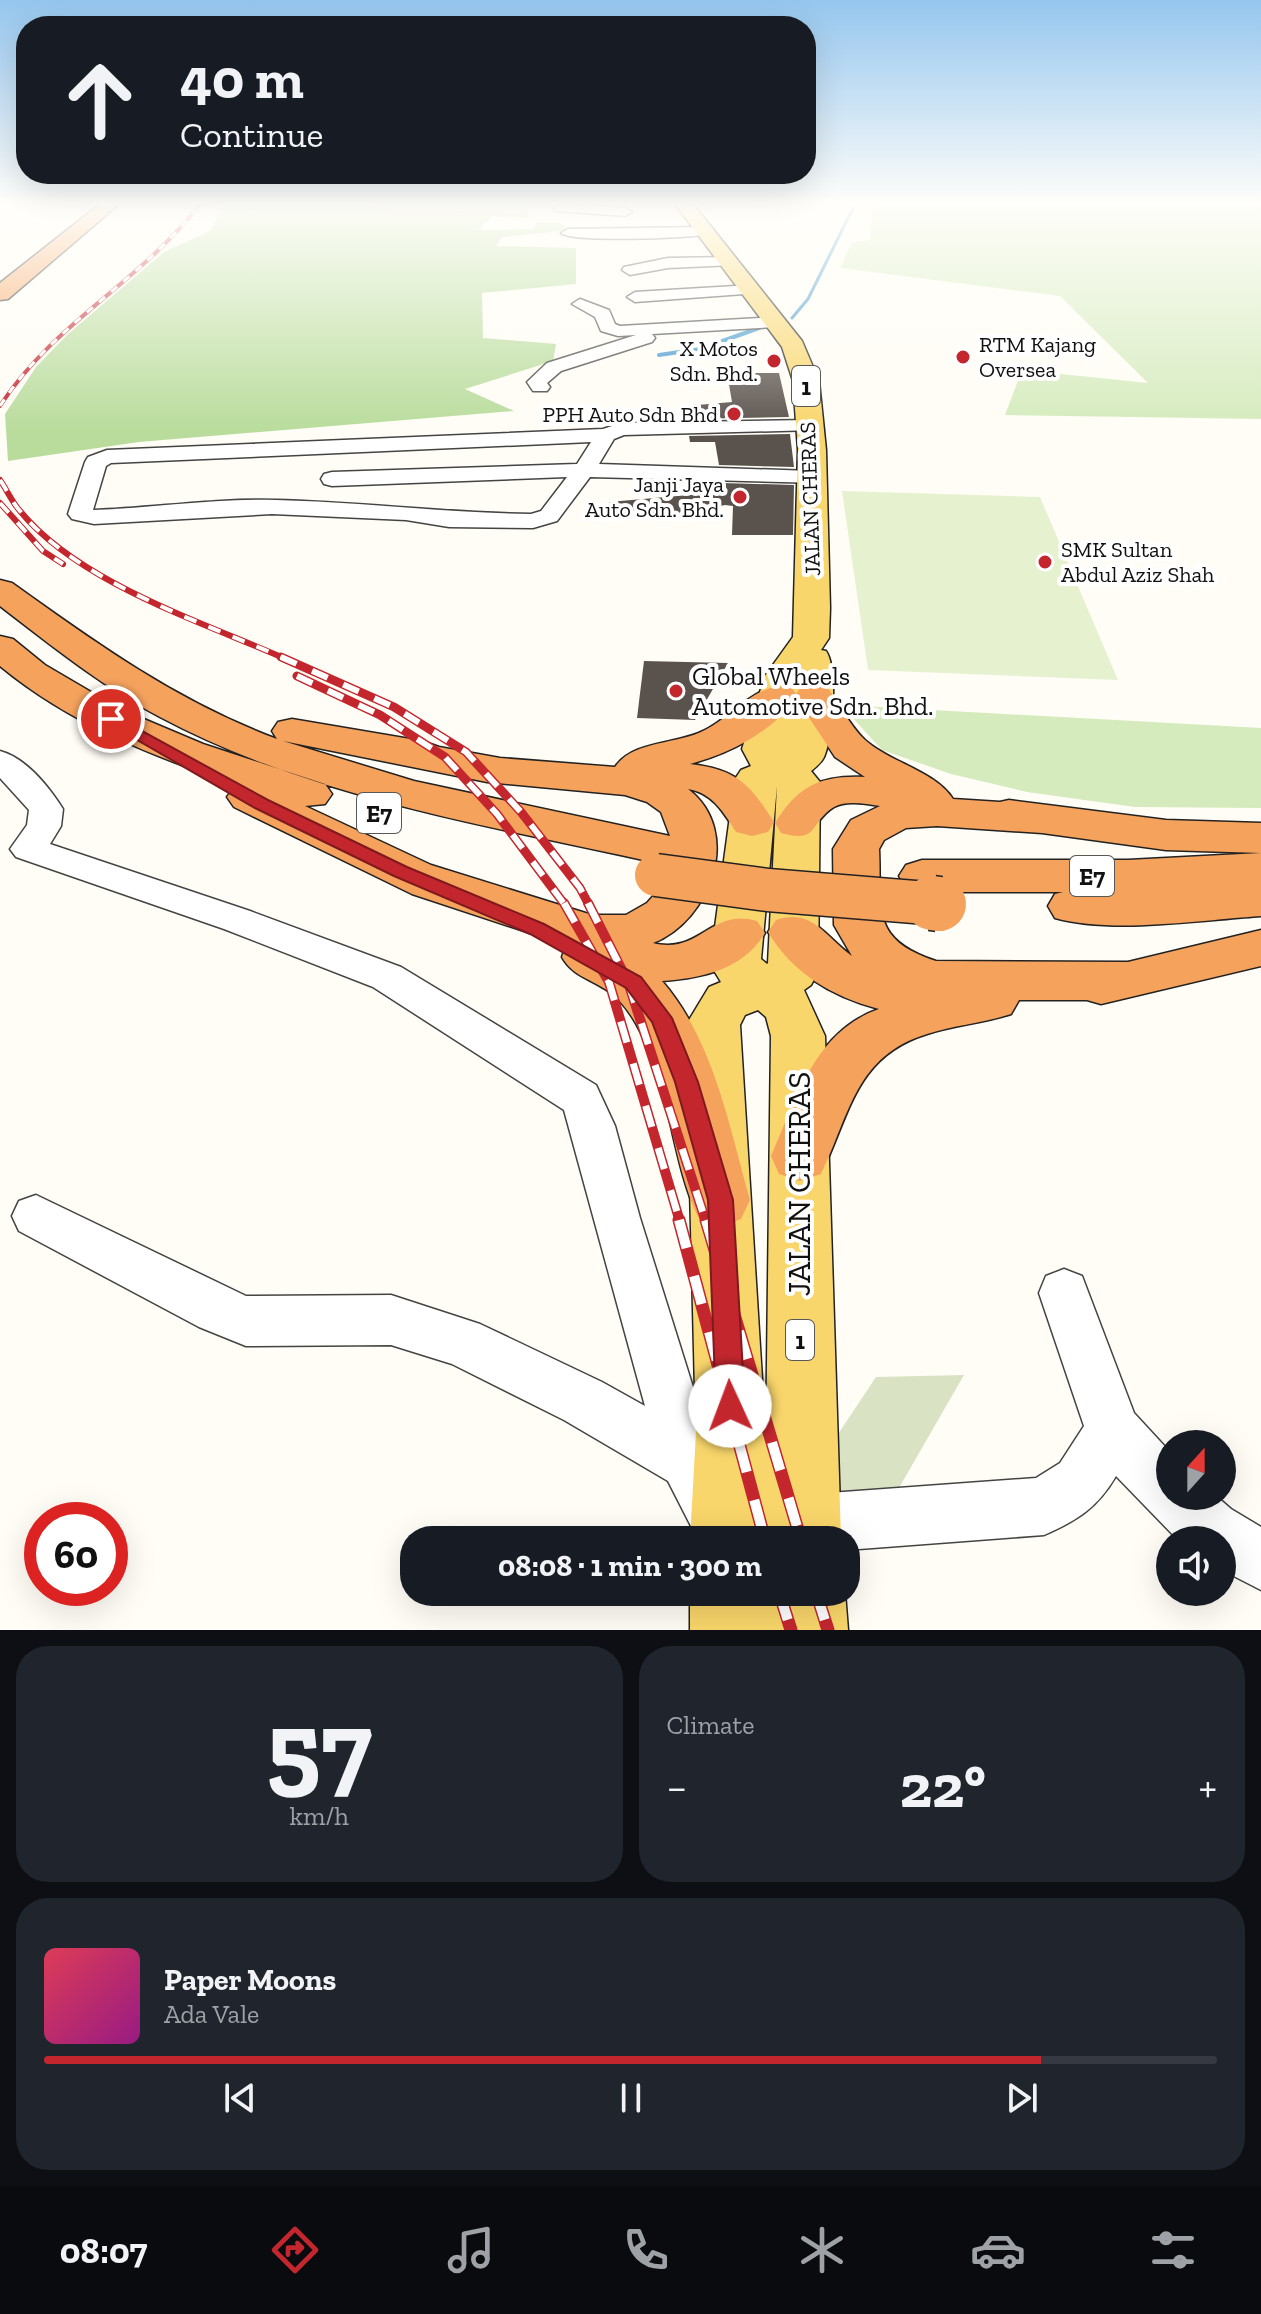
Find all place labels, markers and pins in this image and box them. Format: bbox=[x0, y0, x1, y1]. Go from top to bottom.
place label: RTM Kajang Oversea bbox=[979, 331, 1096, 383]
place label: X Motos Sdn. Bhd. bbox=[670, 335, 758, 387]
marker: RTM Kajang Oversea bbox=[954, 348, 972, 366]
marker: X Motos Sdn. Bhd. bbox=[765, 352, 783, 370]
place label: PPH Auto Sdn Bhd bbox=[542, 401, 718, 428]
marker: PPH Auto Sdn Bhd bbox=[725, 405, 743, 423]
place label: Janji Jaya Auto Sdn. Bhd. bbox=[585, 471, 724, 523]
marker: Janji Jaya Auto Sdn. Bhd. bbox=[731, 488, 749, 506]
place label: SMK Sultan Abdul Aziz Shah bbox=[1061, 536, 1215, 588]
marker: SMK Sultan Abdul Aziz Shah bbox=[1036, 553, 1054, 571]
place label: Global Wheels Automotive Sdn. Bhd. bbox=[692, 660, 934, 722]
marker: Global Wheels Automotive Sdn. Bhd. bbox=[667, 682, 685, 700]
pin bbox=[77, 685, 145, 753]

